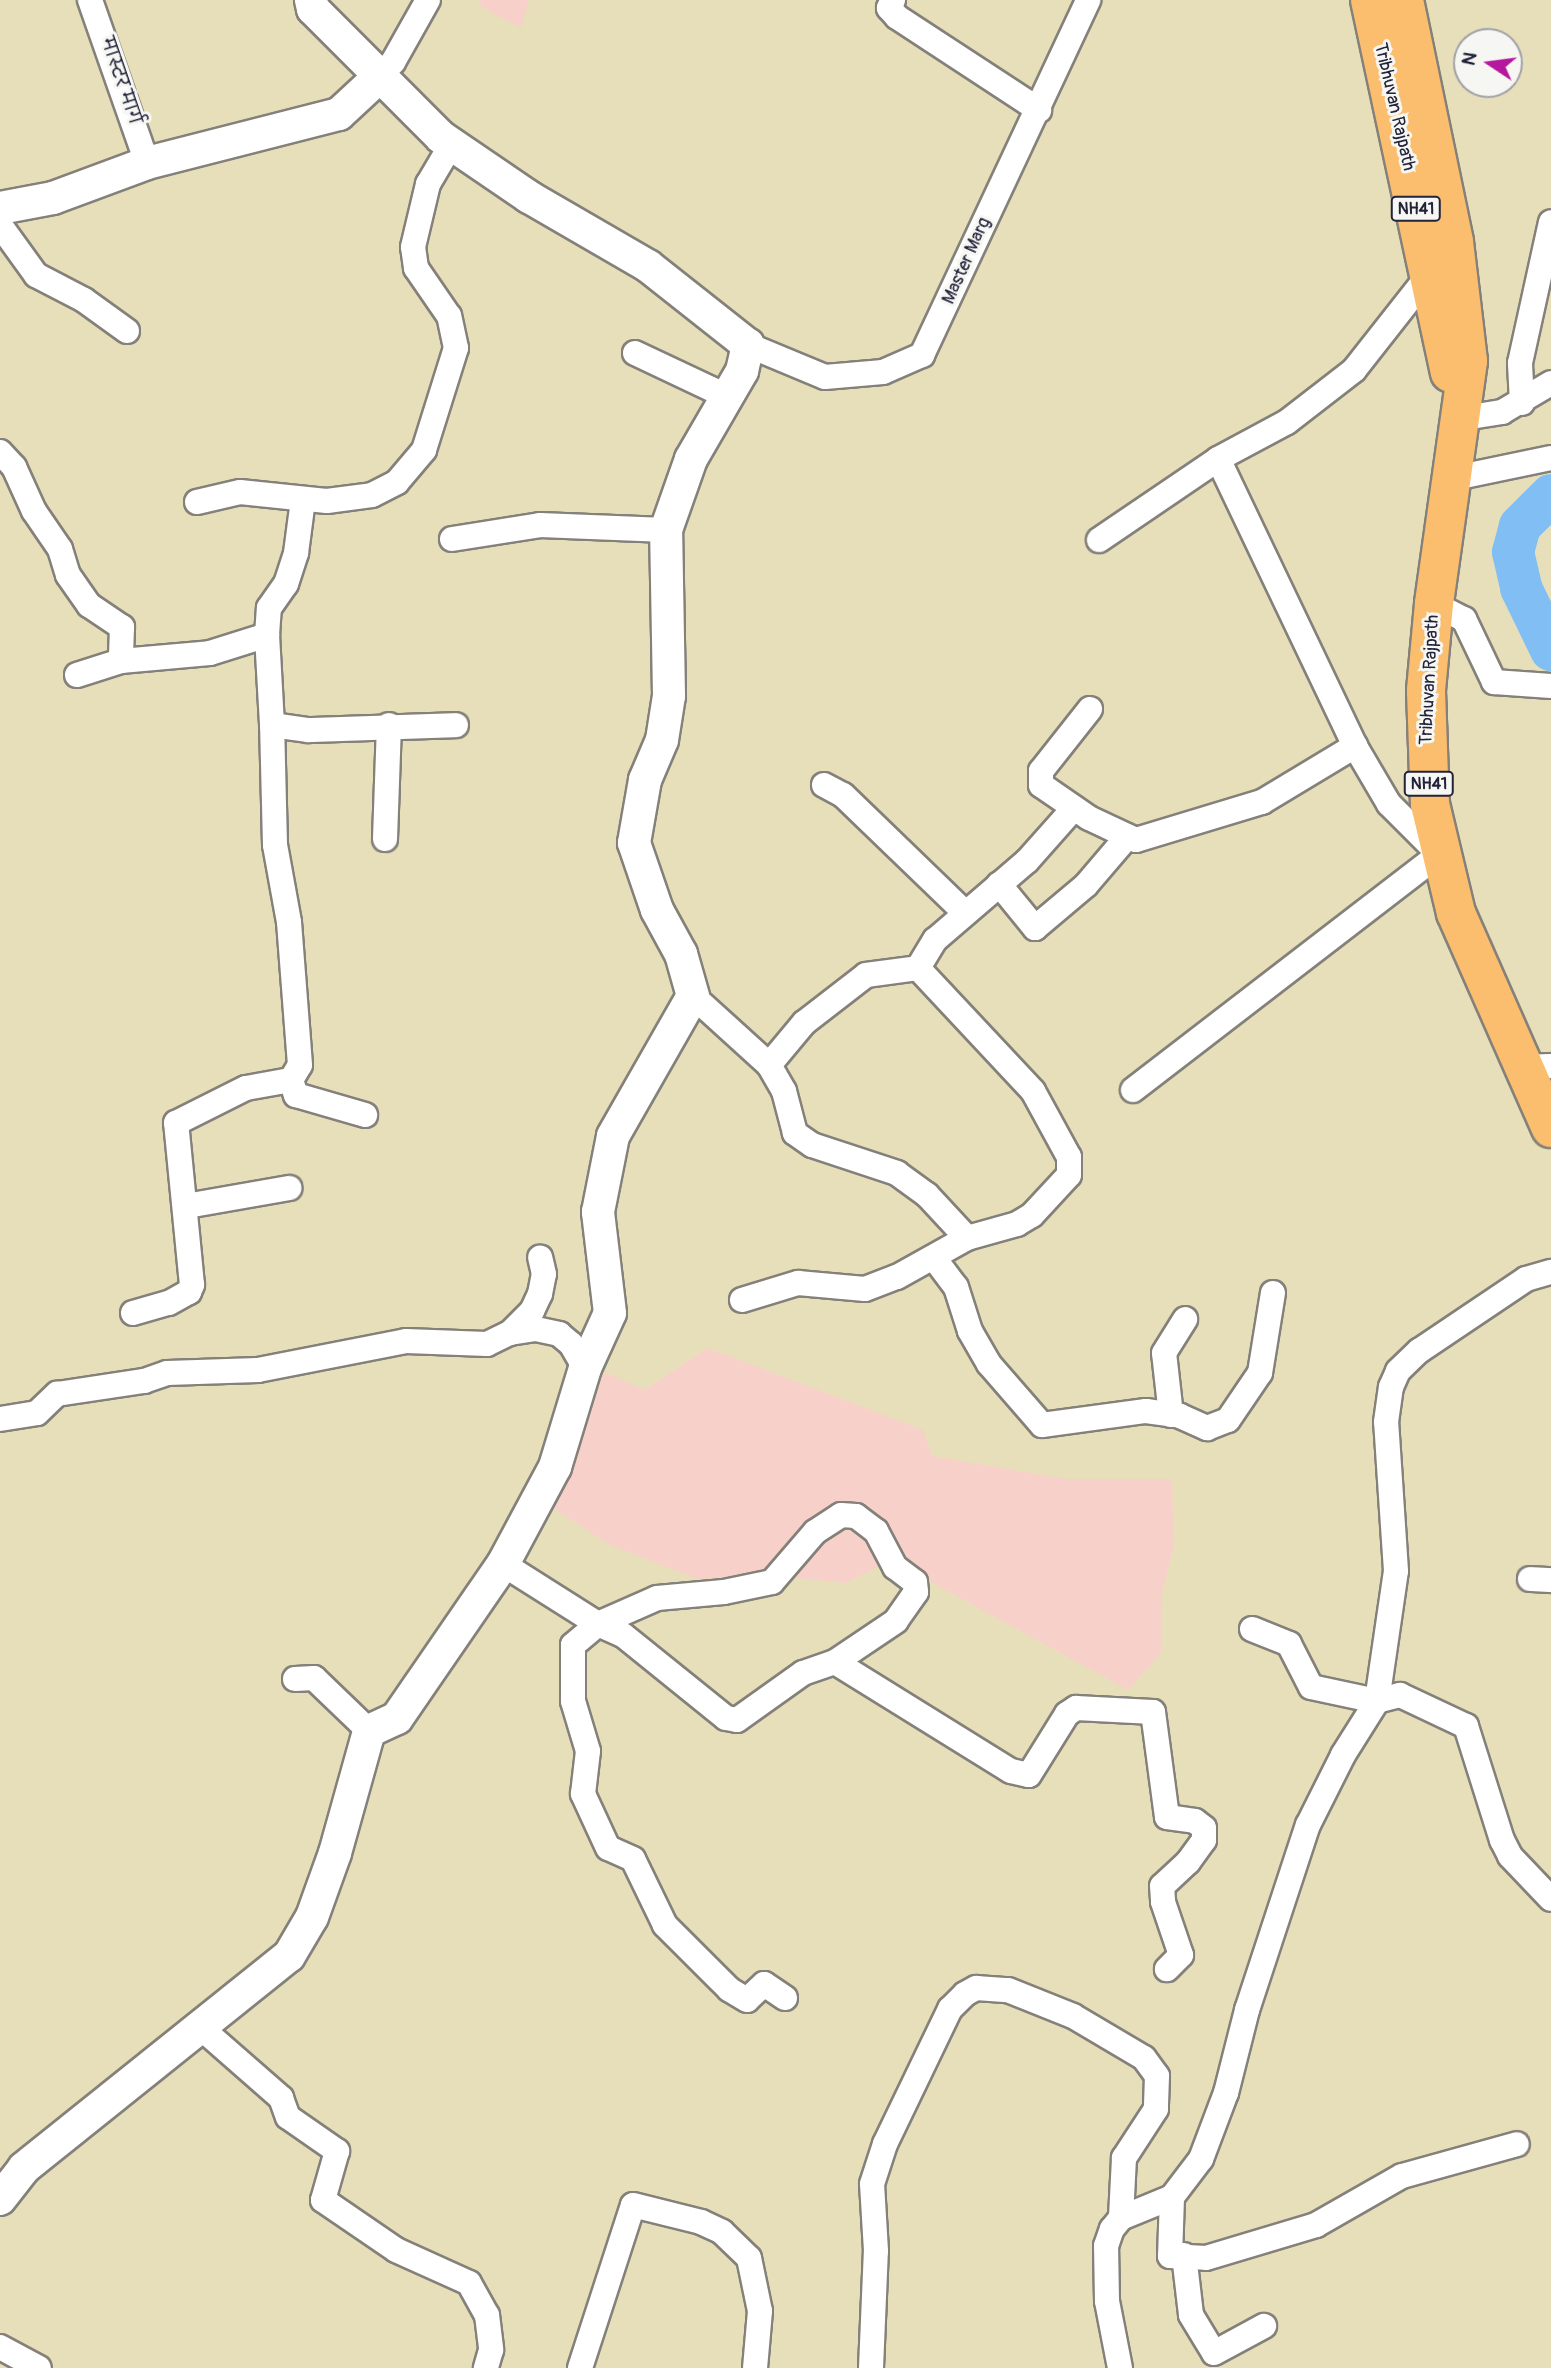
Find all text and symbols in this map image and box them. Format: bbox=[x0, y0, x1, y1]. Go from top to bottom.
north arrow bbox=[1453, 28, 1523, 98]
street label: मास्टर मार्ग bbox=[95, 34, 145, 128]
street label: Tribhuvan Rajpath bbox=[1369, 41, 1419, 173]
text: N bbox=[1456, 50, 1483, 68]
road number: NH41 bbox=[1390, 196, 1442, 222]
street label: Master Marg bbox=[938, 214, 996, 308]
street label: Tribhuvan Rajpath bbox=[1416, 614, 1444, 746]
road number: NH41 bbox=[1403, 772, 1455, 796]

